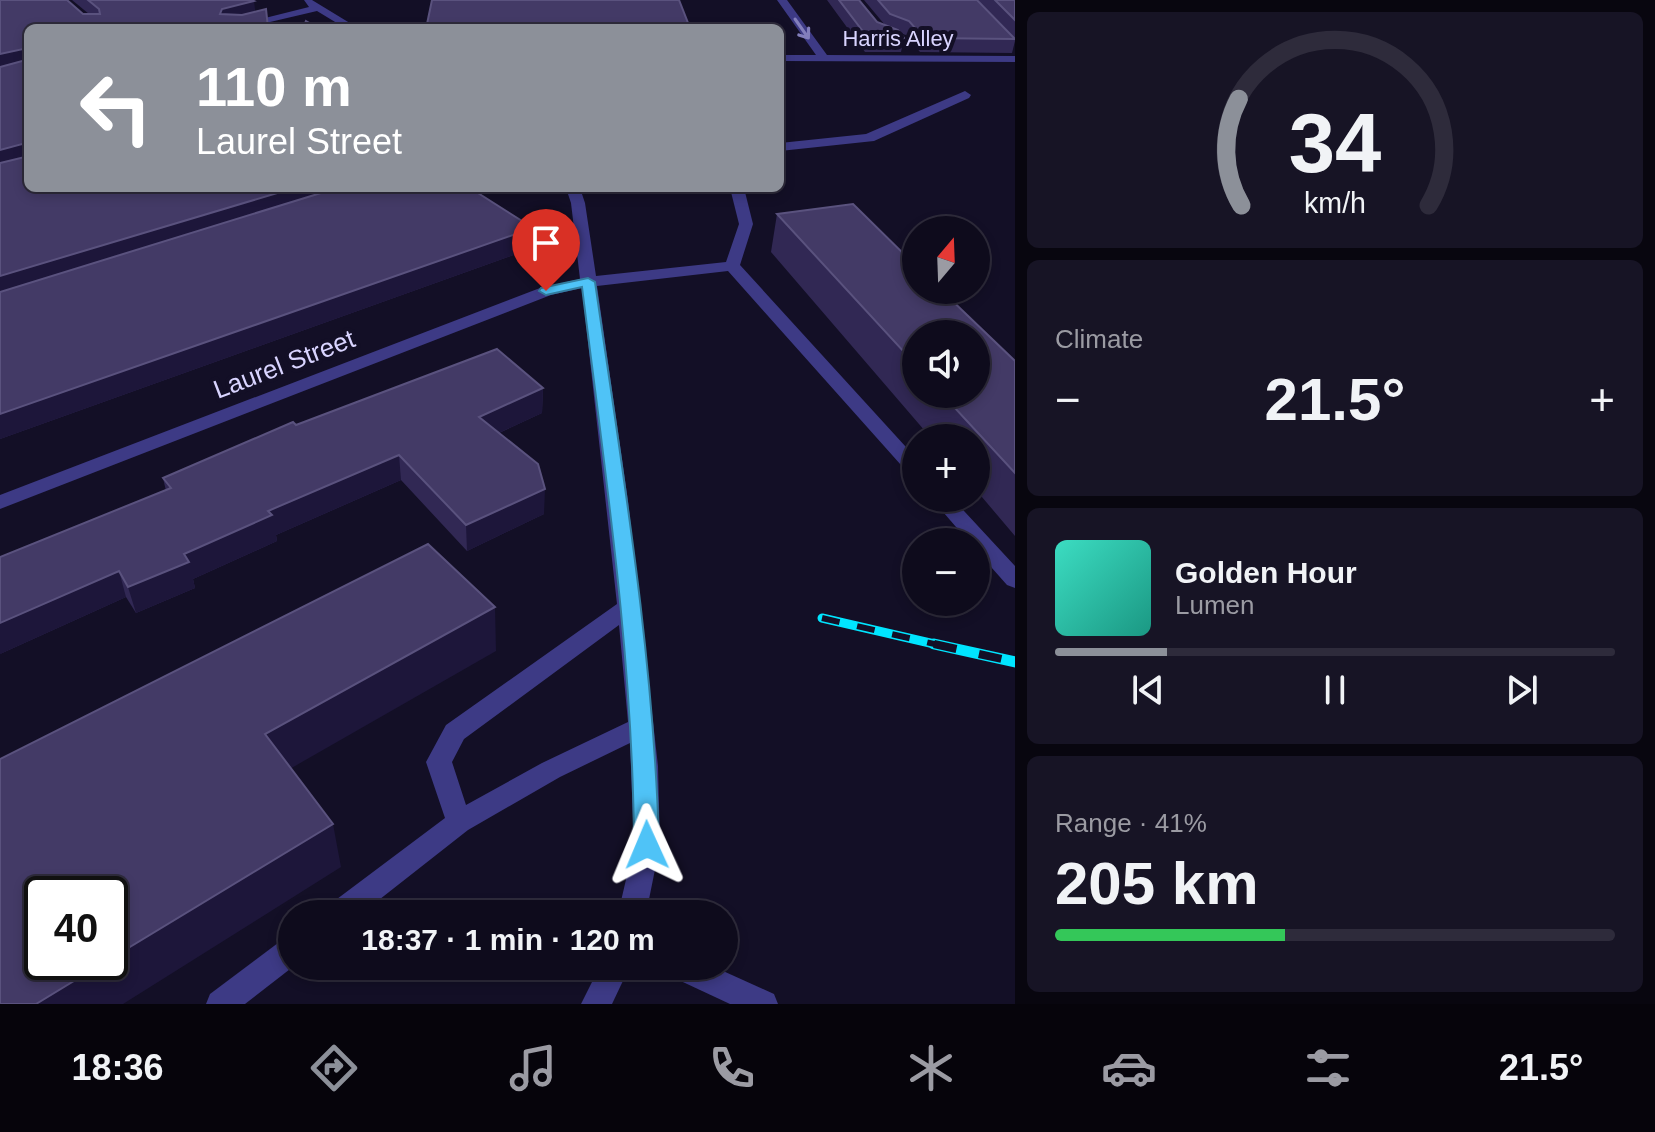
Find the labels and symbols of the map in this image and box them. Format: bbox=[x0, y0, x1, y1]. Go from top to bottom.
one-way arrow bbox=[794, 18, 811, 39]
street label: Harris Alley bbox=[842, 26, 954, 51]
pin bbox=[512, 209, 580, 291]
north arrow bbox=[902, 216, 990, 304]
street label: Laurel Street bbox=[209, 323, 360, 405]
position arrow bbox=[605, 803, 689, 887]
speed limit sign: 40 bbox=[24, 876, 128, 980]

